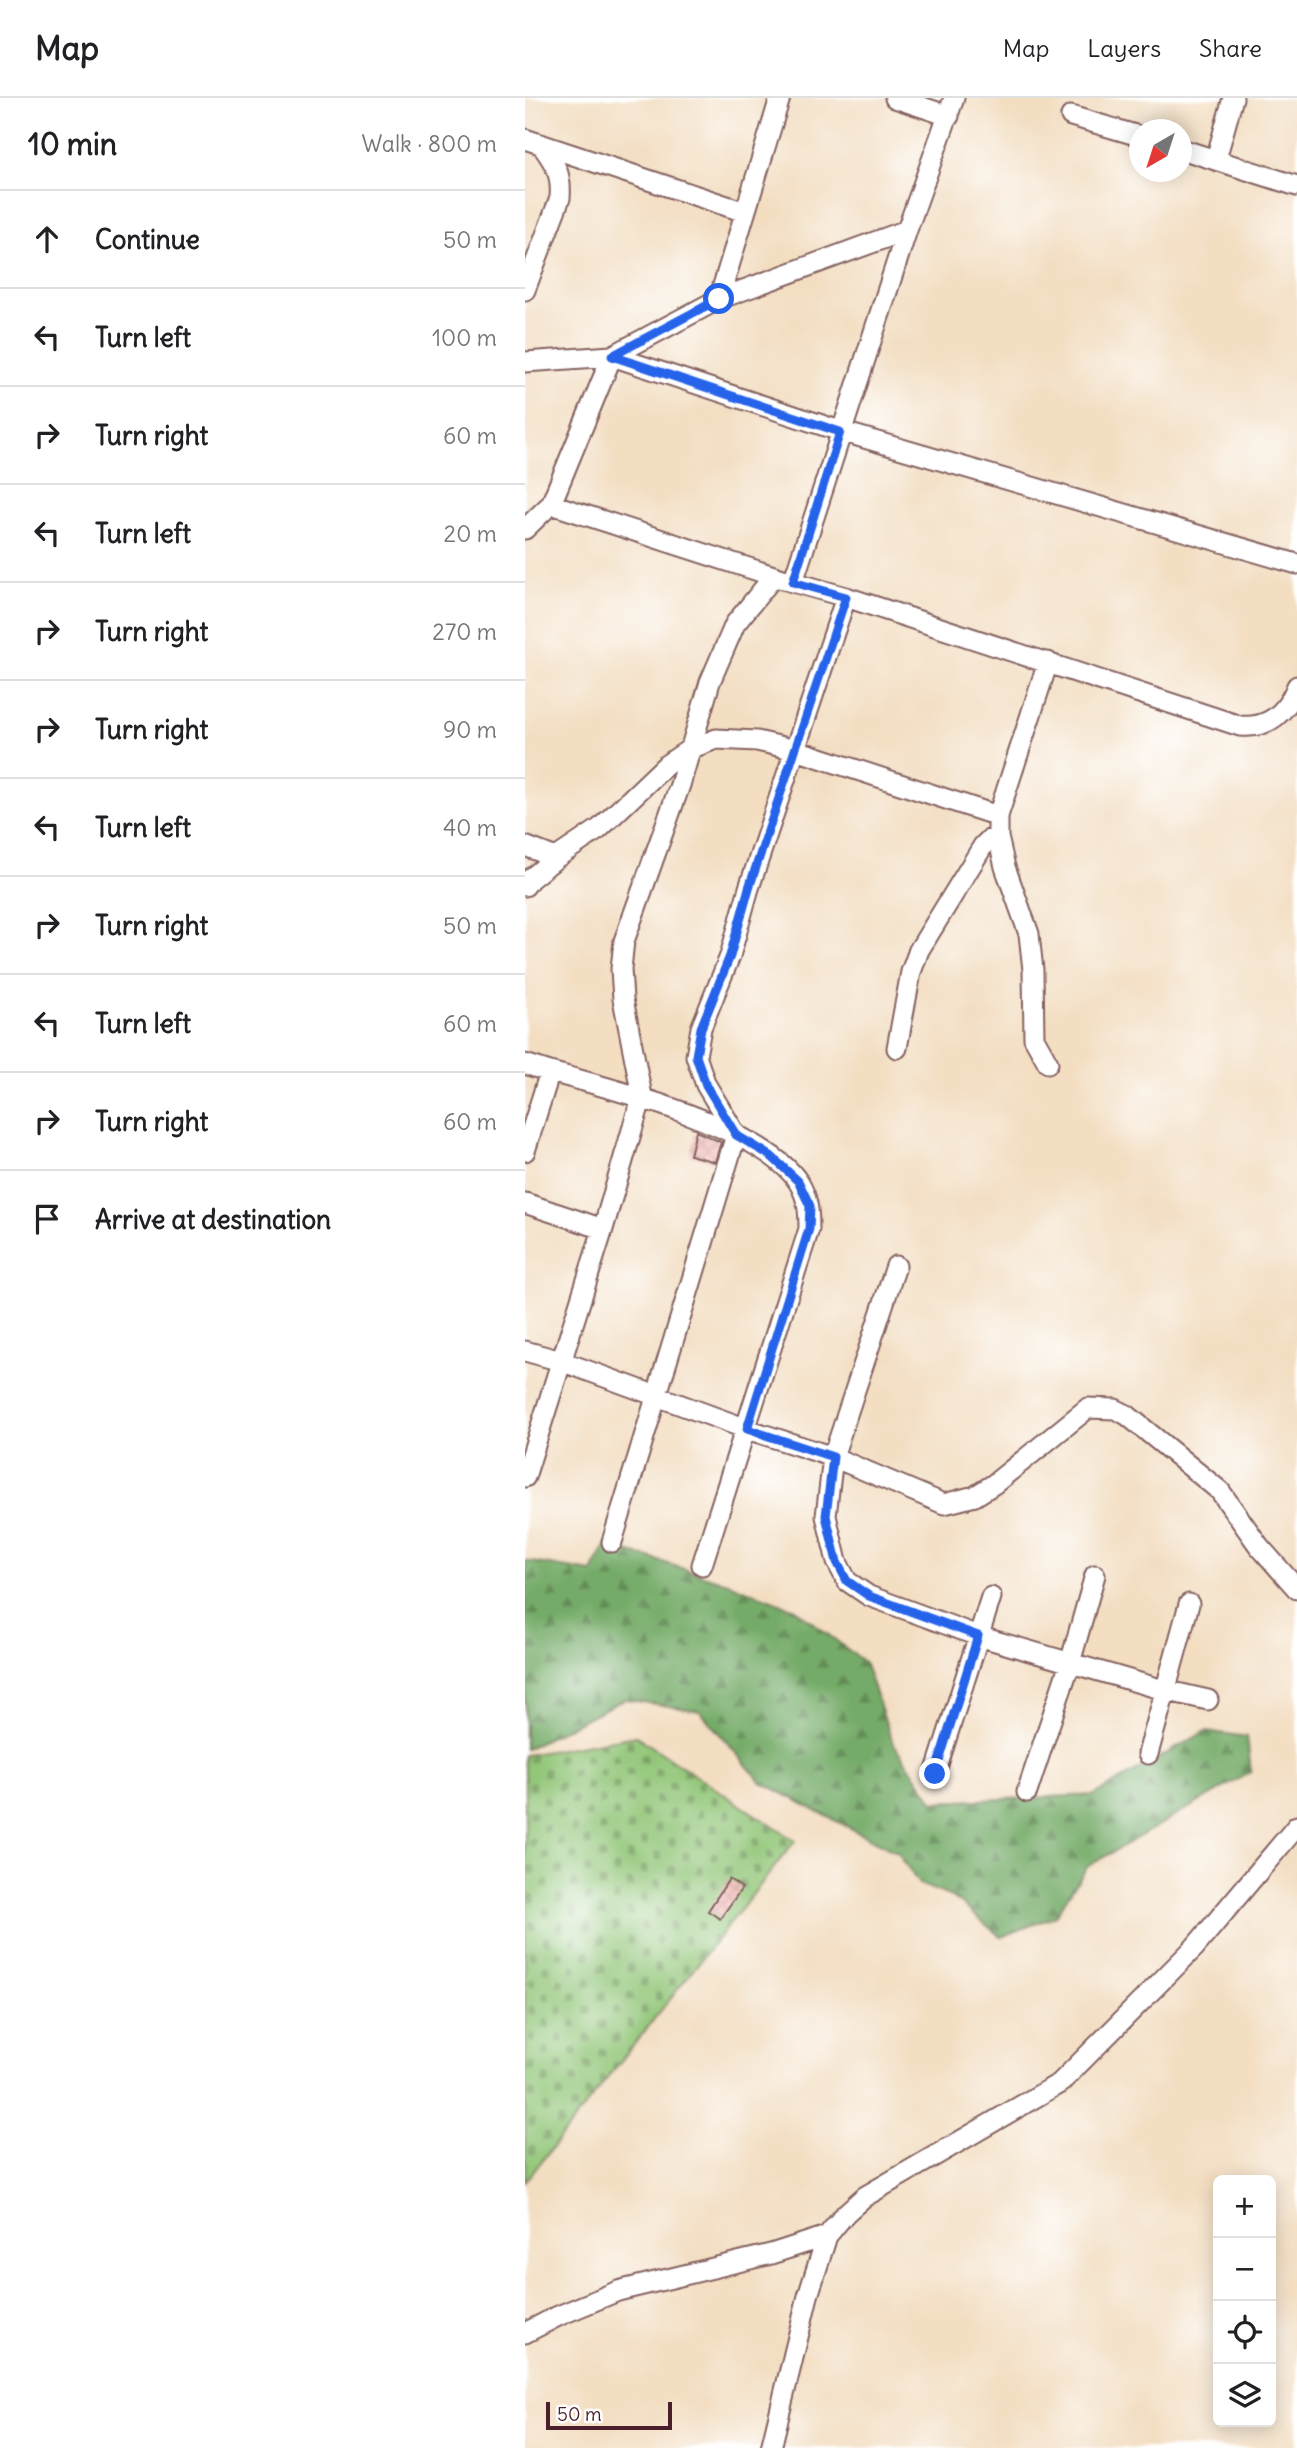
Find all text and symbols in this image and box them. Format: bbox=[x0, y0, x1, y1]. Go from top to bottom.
text: Map bbox=[35, 27, 99, 69]
text: Map bbox=[1003, 33, 1049, 63]
text: Layers bbox=[1087, 33, 1161, 63]
text: Share bbox=[1199, 33, 1262, 63]
north arrow bbox=[1129, 119, 1192, 182]
text: 10 min bbox=[28, 125, 117, 163]
text: Walk · 800 m bbox=[362, 129, 497, 158]
icon: ahead bbox=[28, 220, 66, 258]
text: Continue bbox=[95, 223, 200, 256]
text: 50 m bbox=[443, 225, 497, 254]
route start bbox=[703, 283, 734, 314]
icon: left bbox=[28, 318, 66, 356]
text: Turn left bbox=[95, 321, 191, 354]
text: 100 m bbox=[432, 323, 497, 352]
icon: right bbox=[28, 416, 66, 454]
text: Turn right bbox=[95, 419, 208, 452]
text: 60 m bbox=[443, 421, 497, 450]
icon: left bbox=[28, 514, 66, 552]
text: Turn left bbox=[95, 517, 191, 550]
text: 20 m bbox=[444, 519, 497, 548]
icon: right bbox=[28, 612, 66, 650]
text: Turn right bbox=[95, 615, 208, 648]
text: 270 m bbox=[432, 617, 497, 646]
icon: right bbox=[28, 710, 66, 748]
text: Turn right bbox=[95, 713, 208, 746]
text: 90 m bbox=[443, 715, 497, 744]
icon: left bbox=[28, 808, 66, 846]
text: Turn left bbox=[95, 811, 191, 844]
text: 40 m bbox=[443, 813, 497, 842]
icon: right bbox=[28, 906, 66, 944]
text: Turn right bbox=[95, 909, 208, 942]
text: 50 m bbox=[443, 911, 497, 940]
icon: left bbox=[28, 1004, 66, 1042]
text: Turn left bbox=[95, 1007, 191, 1040]
text: 60 m bbox=[443, 1009, 497, 1038]
icon: right bbox=[28, 1102, 66, 1140]
text: Turn right bbox=[95, 1105, 208, 1138]
text: 60 m bbox=[443, 1107, 497, 1136]
icon: arrive bbox=[28, 1200, 66, 1238]
text: Arrive at destination bbox=[95, 1203, 331, 1236]
route end bbox=[919, 1758, 950, 1789]
map controls bbox=[1213, 2175, 1276, 2427]
button: + bbox=[1213, 2175, 1276, 2238]
button: − bbox=[1213, 2238, 1276, 2301]
button: locate bbox=[1213, 2301, 1276, 2364]
button: layers bbox=[1213, 2364, 1276, 2427]
scale bar bbox=[546, 2399, 672, 2431]
text: 50 m bbox=[557, 2402, 602, 2426]

